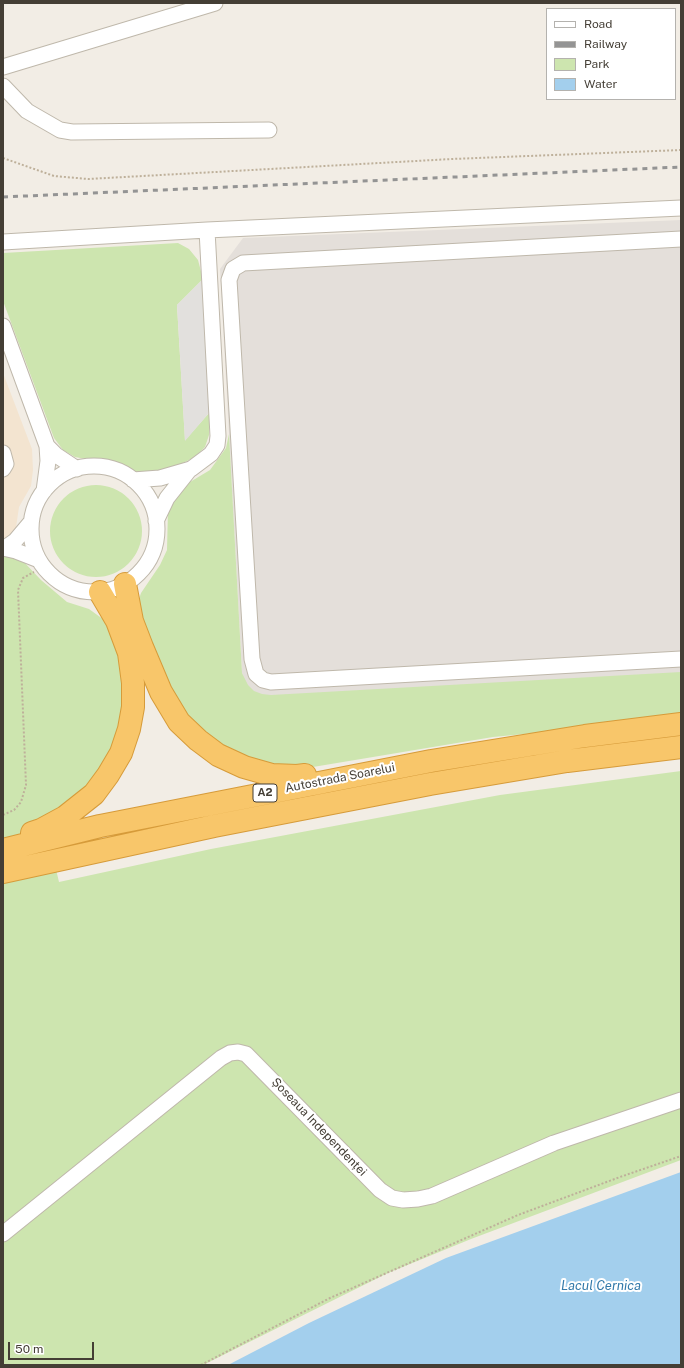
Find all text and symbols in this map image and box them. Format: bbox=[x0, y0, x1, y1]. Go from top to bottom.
legend bbox=[546, 8, 676, 100]
text: Road bbox=[584, 17, 612, 31]
text: Railway bbox=[584, 37, 627, 51]
text: Park bbox=[584, 57, 610, 71]
text: Water bbox=[584, 77, 617, 91]
street label: Autostrada Soarelui bbox=[284, 760, 396, 796]
road number: A2 bbox=[253, 784, 277, 802]
street label: Șoseaua Independenței bbox=[268, 1075, 370, 1179]
water label: Lacul Cernica bbox=[561, 1278, 641, 1294]
scale bar bbox=[10, 1334, 96, 1360]
text: 50 m bbox=[15, 1342, 43, 1356]

